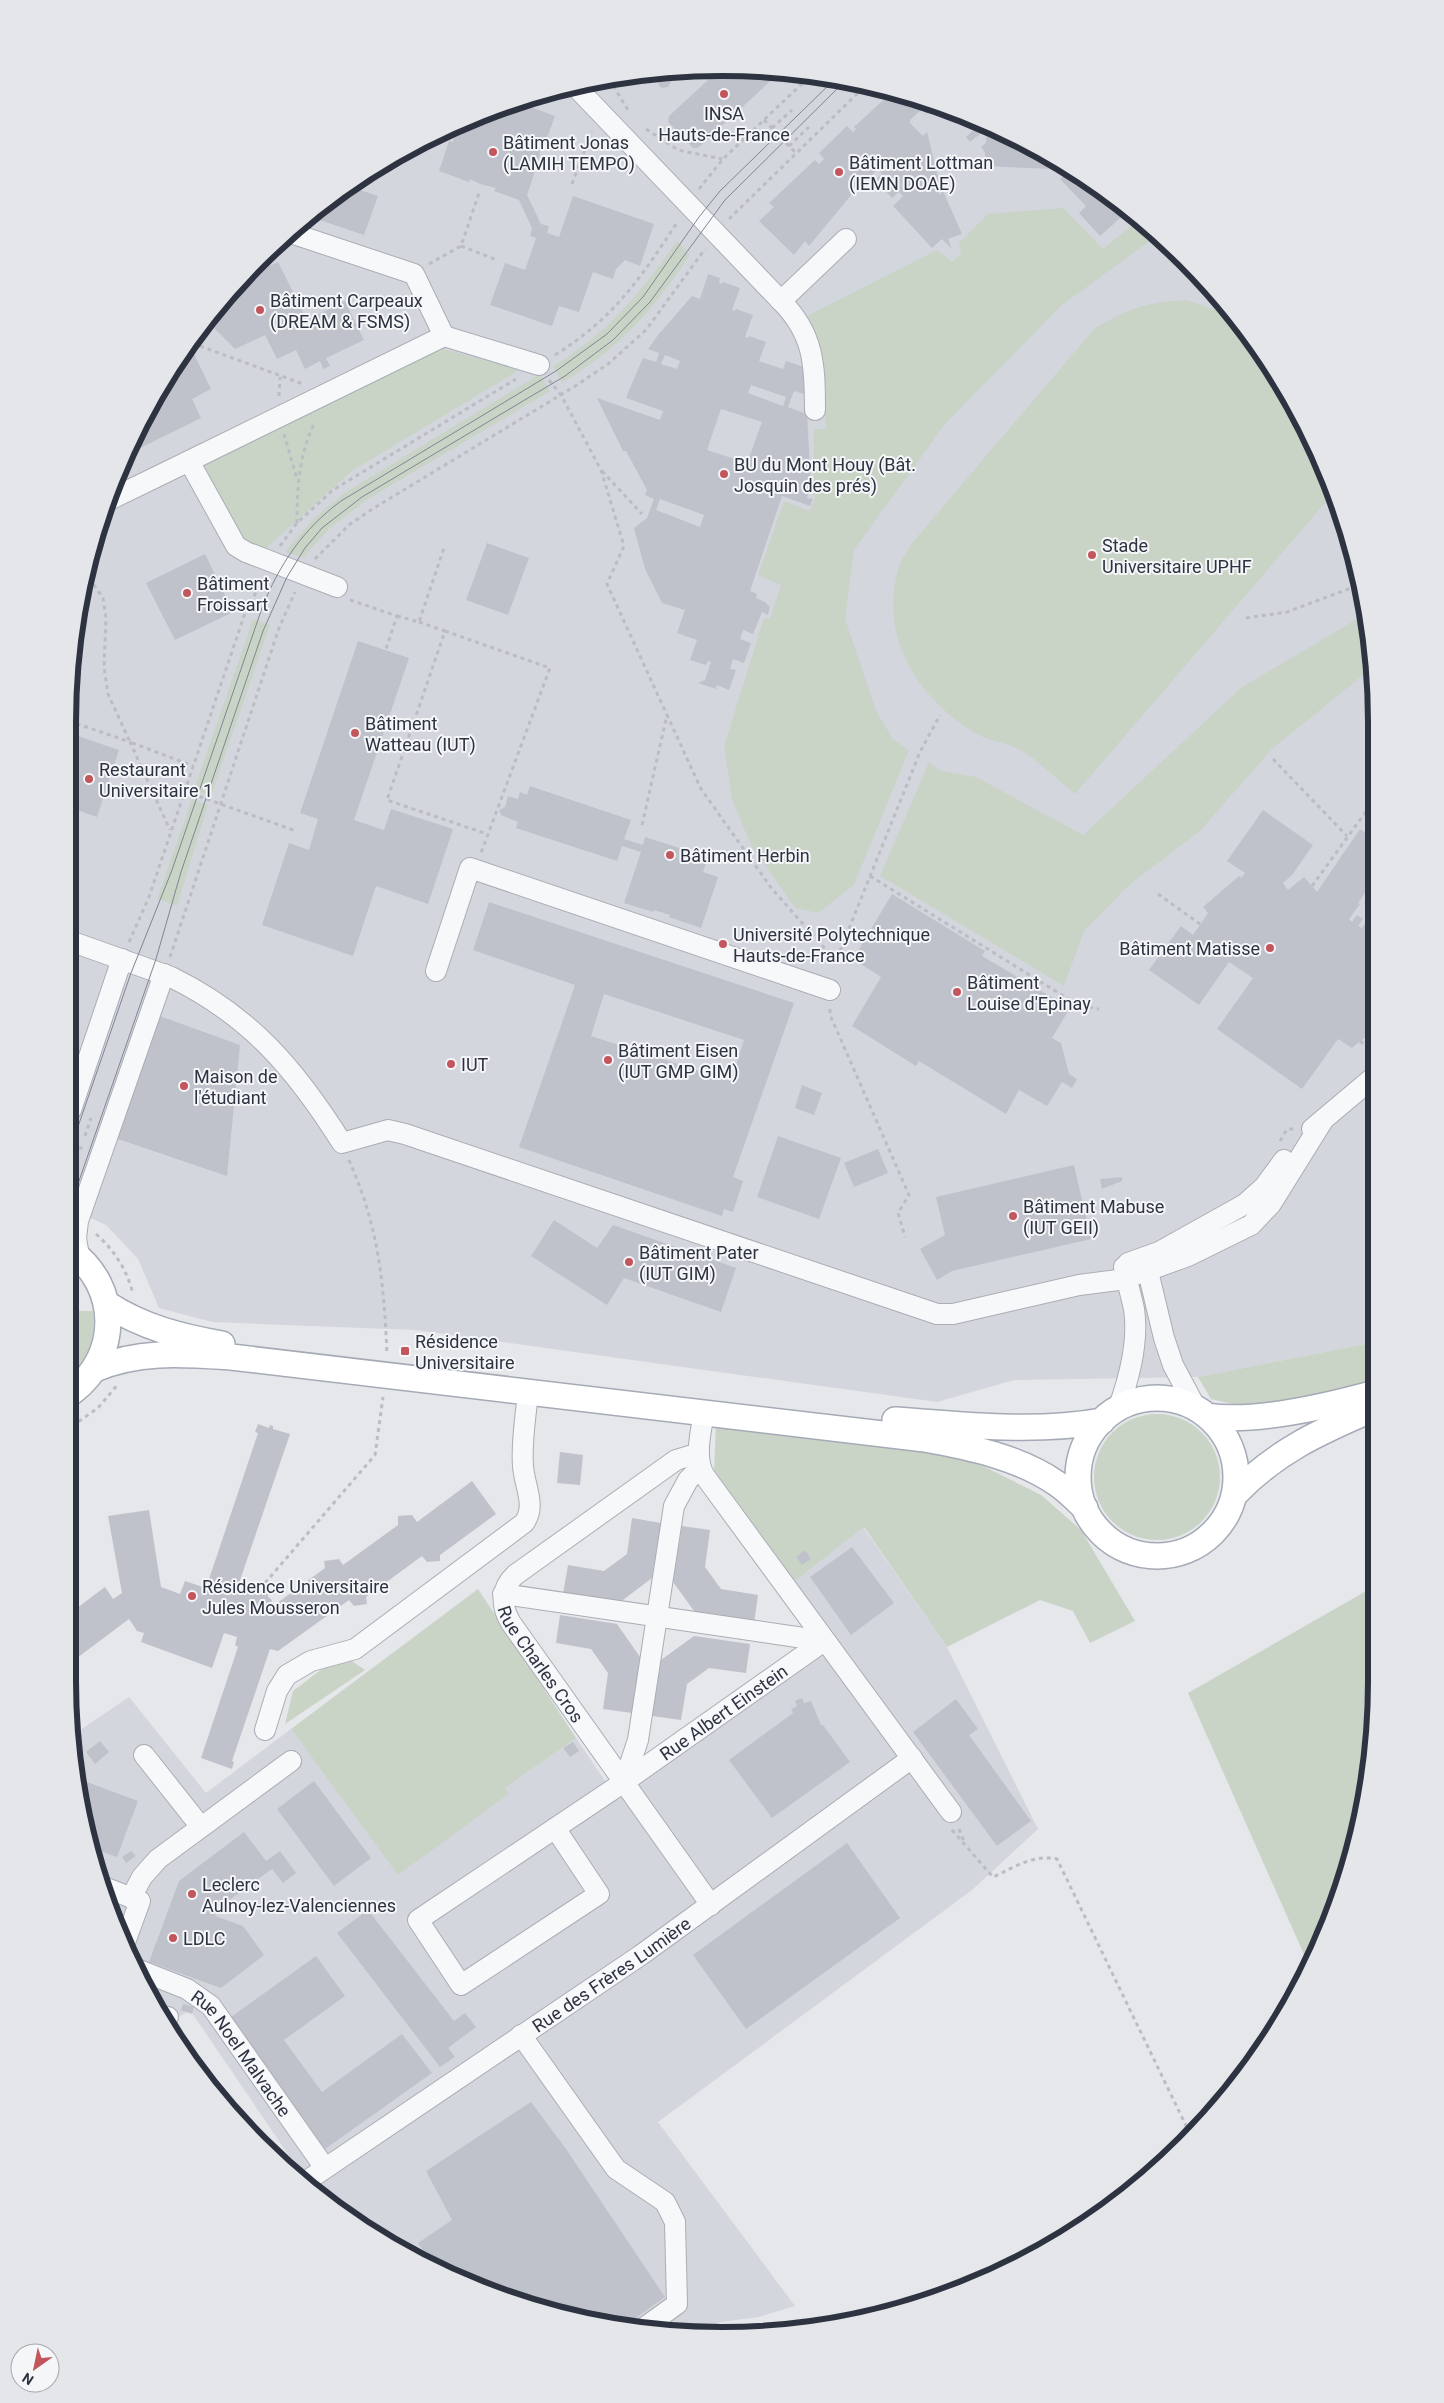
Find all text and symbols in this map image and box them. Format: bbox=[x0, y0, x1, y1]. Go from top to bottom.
marker: INSA Hauts-de-France bbox=[718, 88, 730, 100]
place label: INSA Hauts-de-France bbox=[658, 103, 790, 145]
place label: Bâtiment Jonas (LAMIH TEMPO) bbox=[503, 132, 635, 175]
marker: Bâtiment Jonas (LAMIH TEMPO) bbox=[487, 146, 499, 158]
place label: Bâtiment Lottman (IEMN DOAE) bbox=[849, 152, 993, 195]
marker: Bâtiment Lottman (IEMN DOAE) bbox=[833, 166, 845, 178]
place label: Bâtiment Carpeaux (DREAM & FSMS) bbox=[270, 290, 423, 333]
marker: Bâtiment Carpeaux (DREAM & FSMS) bbox=[254, 304, 266, 316]
place label: BU du Mont Houy (Bât. Josquin des prés) bbox=[734, 454, 916, 497]
marker: BU du Mont Houy (Bât. Josquin des prés) bbox=[718, 468, 730, 480]
place label: Stade Universitaire UPHF bbox=[1102, 535, 1252, 577]
marker: Stade Universitaire UPHF bbox=[1086, 549, 1098, 561]
place label: Bâtiment Froissart bbox=[197, 573, 270, 615]
marker: Bâtiment Froissart bbox=[181, 587, 193, 599]
place label: Bâtiment Watteau (IUT) bbox=[365, 713, 476, 756]
marker: Bâtiment Watteau (IUT) bbox=[349, 727, 361, 739]
place label: Restaurant Universitaire 1 bbox=[99, 759, 213, 801]
marker: Restaurant Universitaire 1 bbox=[83, 773, 95, 785]
place label: Bâtiment Herbin bbox=[680, 845, 810, 866]
marker: Bâtiment Herbin bbox=[664, 849, 676, 861]
place label: Université Polytechnique Hauts-de-France bbox=[733, 924, 930, 966]
marker: Université Polytechnique Hauts-de-France bbox=[717, 938, 729, 950]
place label: Bâtiment Matisse bbox=[1119, 938, 1260, 959]
marker: Bâtiment Matisse bbox=[1264, 942, 1276, 954]
place label: Bâtiment Louise d'Epinay bbox=[967, 972, 1091, 1014]
marker: Bâtiment Louise d'Epinay bbox=[951, 986, 963, 998]
place label: Bâtiment Eisen (IUT GMP GIM) bbox=[618, 1040, 739, 1083]
place label: IUT bbox=[461, 1054, 489, 1075]
marker: Bâtiment Eisen (IUT GMP GIM) bbox=[602, 1054, 614, 1066]
marker: IUT bbox=[445, 1058, 457, 1070]
place label: Maison de l'étudiant bbox=[194, 1066, 278, 1108]
marker: Maison de l'étudiant bbox=[178, 1080, 190, 1092]
place label: Bâtiment Mabuse (IUT GEII) bbox=[1023, 1196, 1164, 1239]
marker: Bâtiment Mabuse (IUT GEII) bbox=[1007, 1210, 1019, 1222]
place label: Bâtiment Pater (IUT GIM) bbox=[639, 1242, 758, 1285]
marker: Bâtiment Pater (IUT GIM) bbox=[623, 1256, 635, 1268]
place label: Résidence Universitaire bbox=[415, 1331, 514, 1373]
marker: Résidence Universitaire bbox=[399, 1345, 411, 1357]
place label: Résidence Universitaire Jules Mousseron bbox=[202, 1576, 389, 1618]
marker: Résidence Universitaire Jules Mousseron bbox=[186, 1590, 198, 1602]
street label: Rue Charles Cros bbox=[494, 1603, 588, 1726]
street label: Rue Albert Einstein bbox=[655, 1660, 791, 1764]
place label: Leclerc Aulnoy-lez-Valenciennes bbox=[202, 1874, 396, 1916]
marker: Leclerc Aulnoy-lez-Valenciennes bbox=[186, 1888, 198, 1900]
street label: Rue des Frères Lumière bbox=[528, 1912, 694, 2036]
place label: LDLC bbox=[183, 1928, 225, 1949]
marker: LDLC bbox=[167, 1932, 179, 1944]
street label: Rue Noel Malvache bbox=[188, 1985, 296, 2120]
north arrow bbox=[10, 2343, 60, 2393]
text: N bbox=[19, 2369, 36, 2388]

